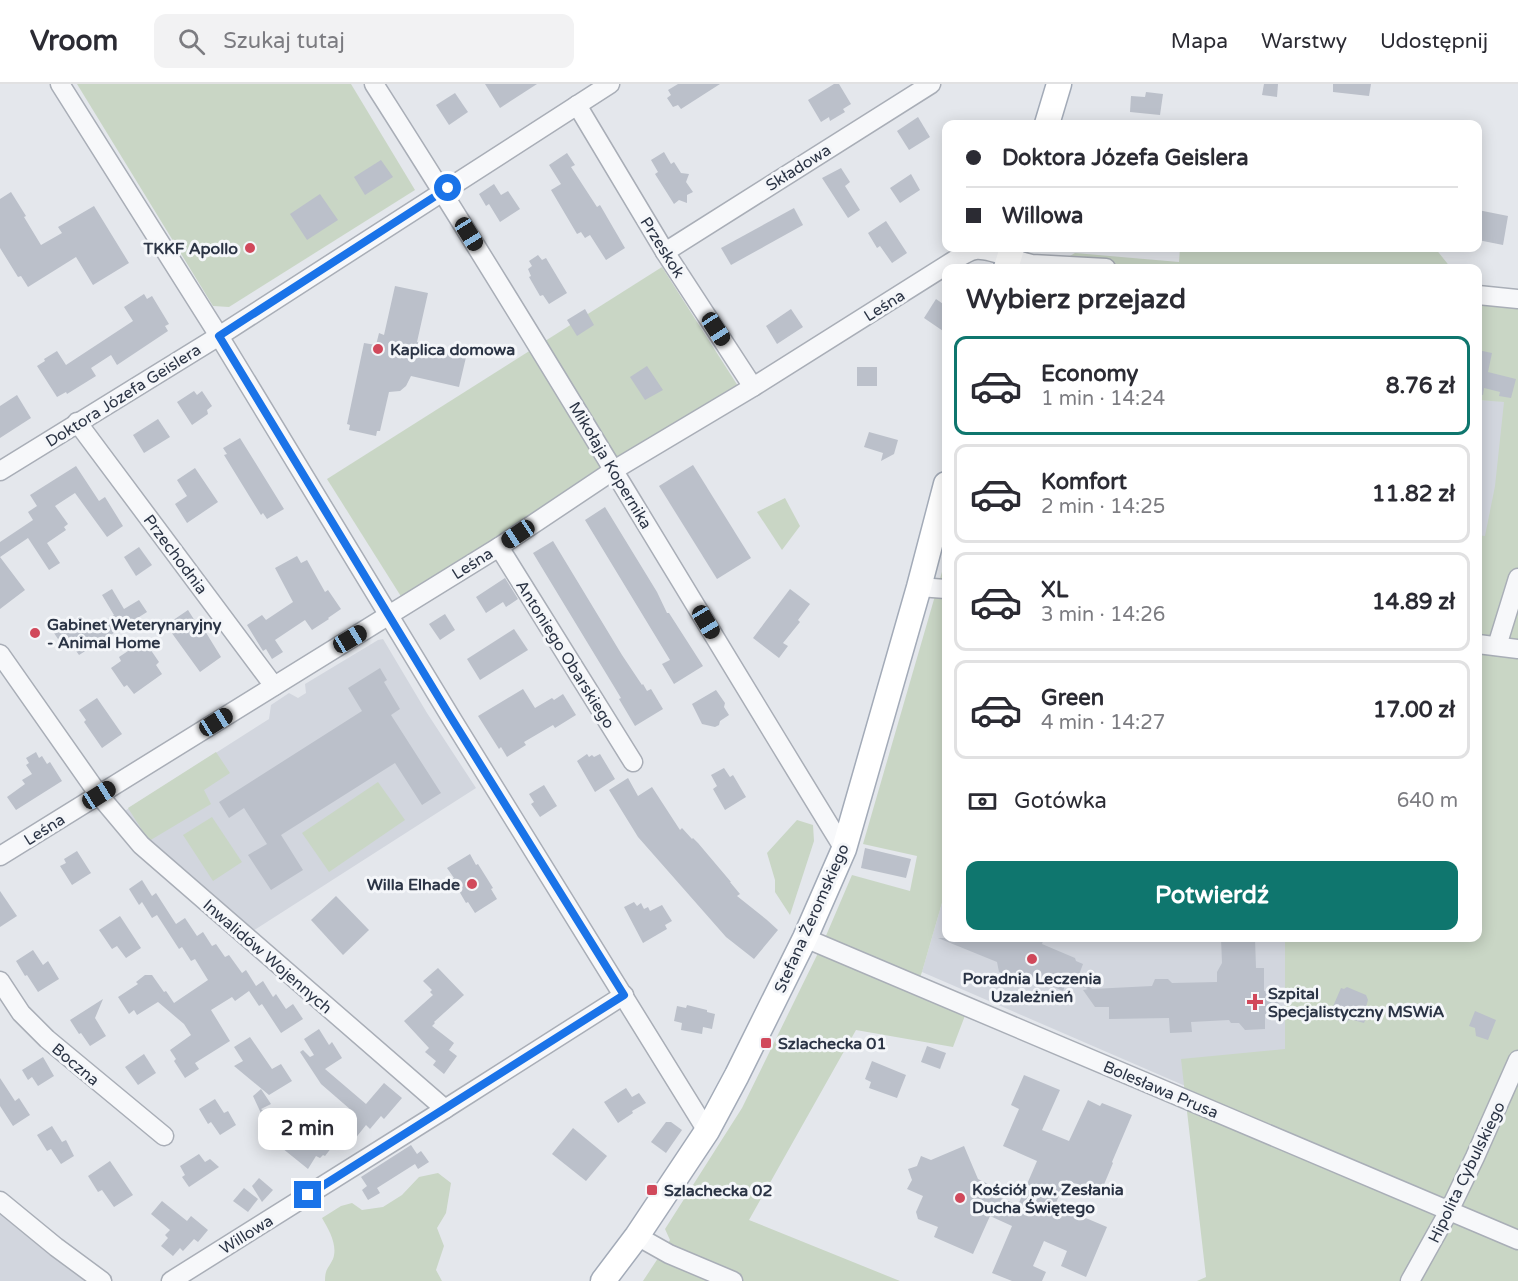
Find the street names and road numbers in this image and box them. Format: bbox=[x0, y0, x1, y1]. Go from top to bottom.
street label: Składowa bbox=[762, 140, 835, 196]
street label: Przeskok bbox=[636, 213, 689, 282]
street label: Leśna bbox=[860, 286, 909, 326]
street label: Doktora Józefa Geislera bbox=[42, 340, 205, 452]
street label: Mikołaja Kopernika bbox=[564, 398, 656, 533]
street label: Przechodnia bbox=[139, 511, 212, 598]
street label: Leśna bbox=[448, 544, 497, 584]
street label: Antoniego Obarskiego bbox=[511, 577, 619, 732]
street label: Leśna bbox=[20, 810, 69, 850]
street label: Stefana Żeromskiego bbox=[770, 841, 854, 996]
street label: Inwalidów Wojennych bbox=[199, 895, 336, 1018]
street label: Boczna bbox=[47, 1039, 103, 1090]
street label: Bolesława Prusa bbox=[1100, 1057, 1221, 1123]
street label: Hipolita Cybulskiego bbox=[1424, 1098, 1510, 1246]
street label: Willowa bbox=[216, 1211, 277, 1259]

